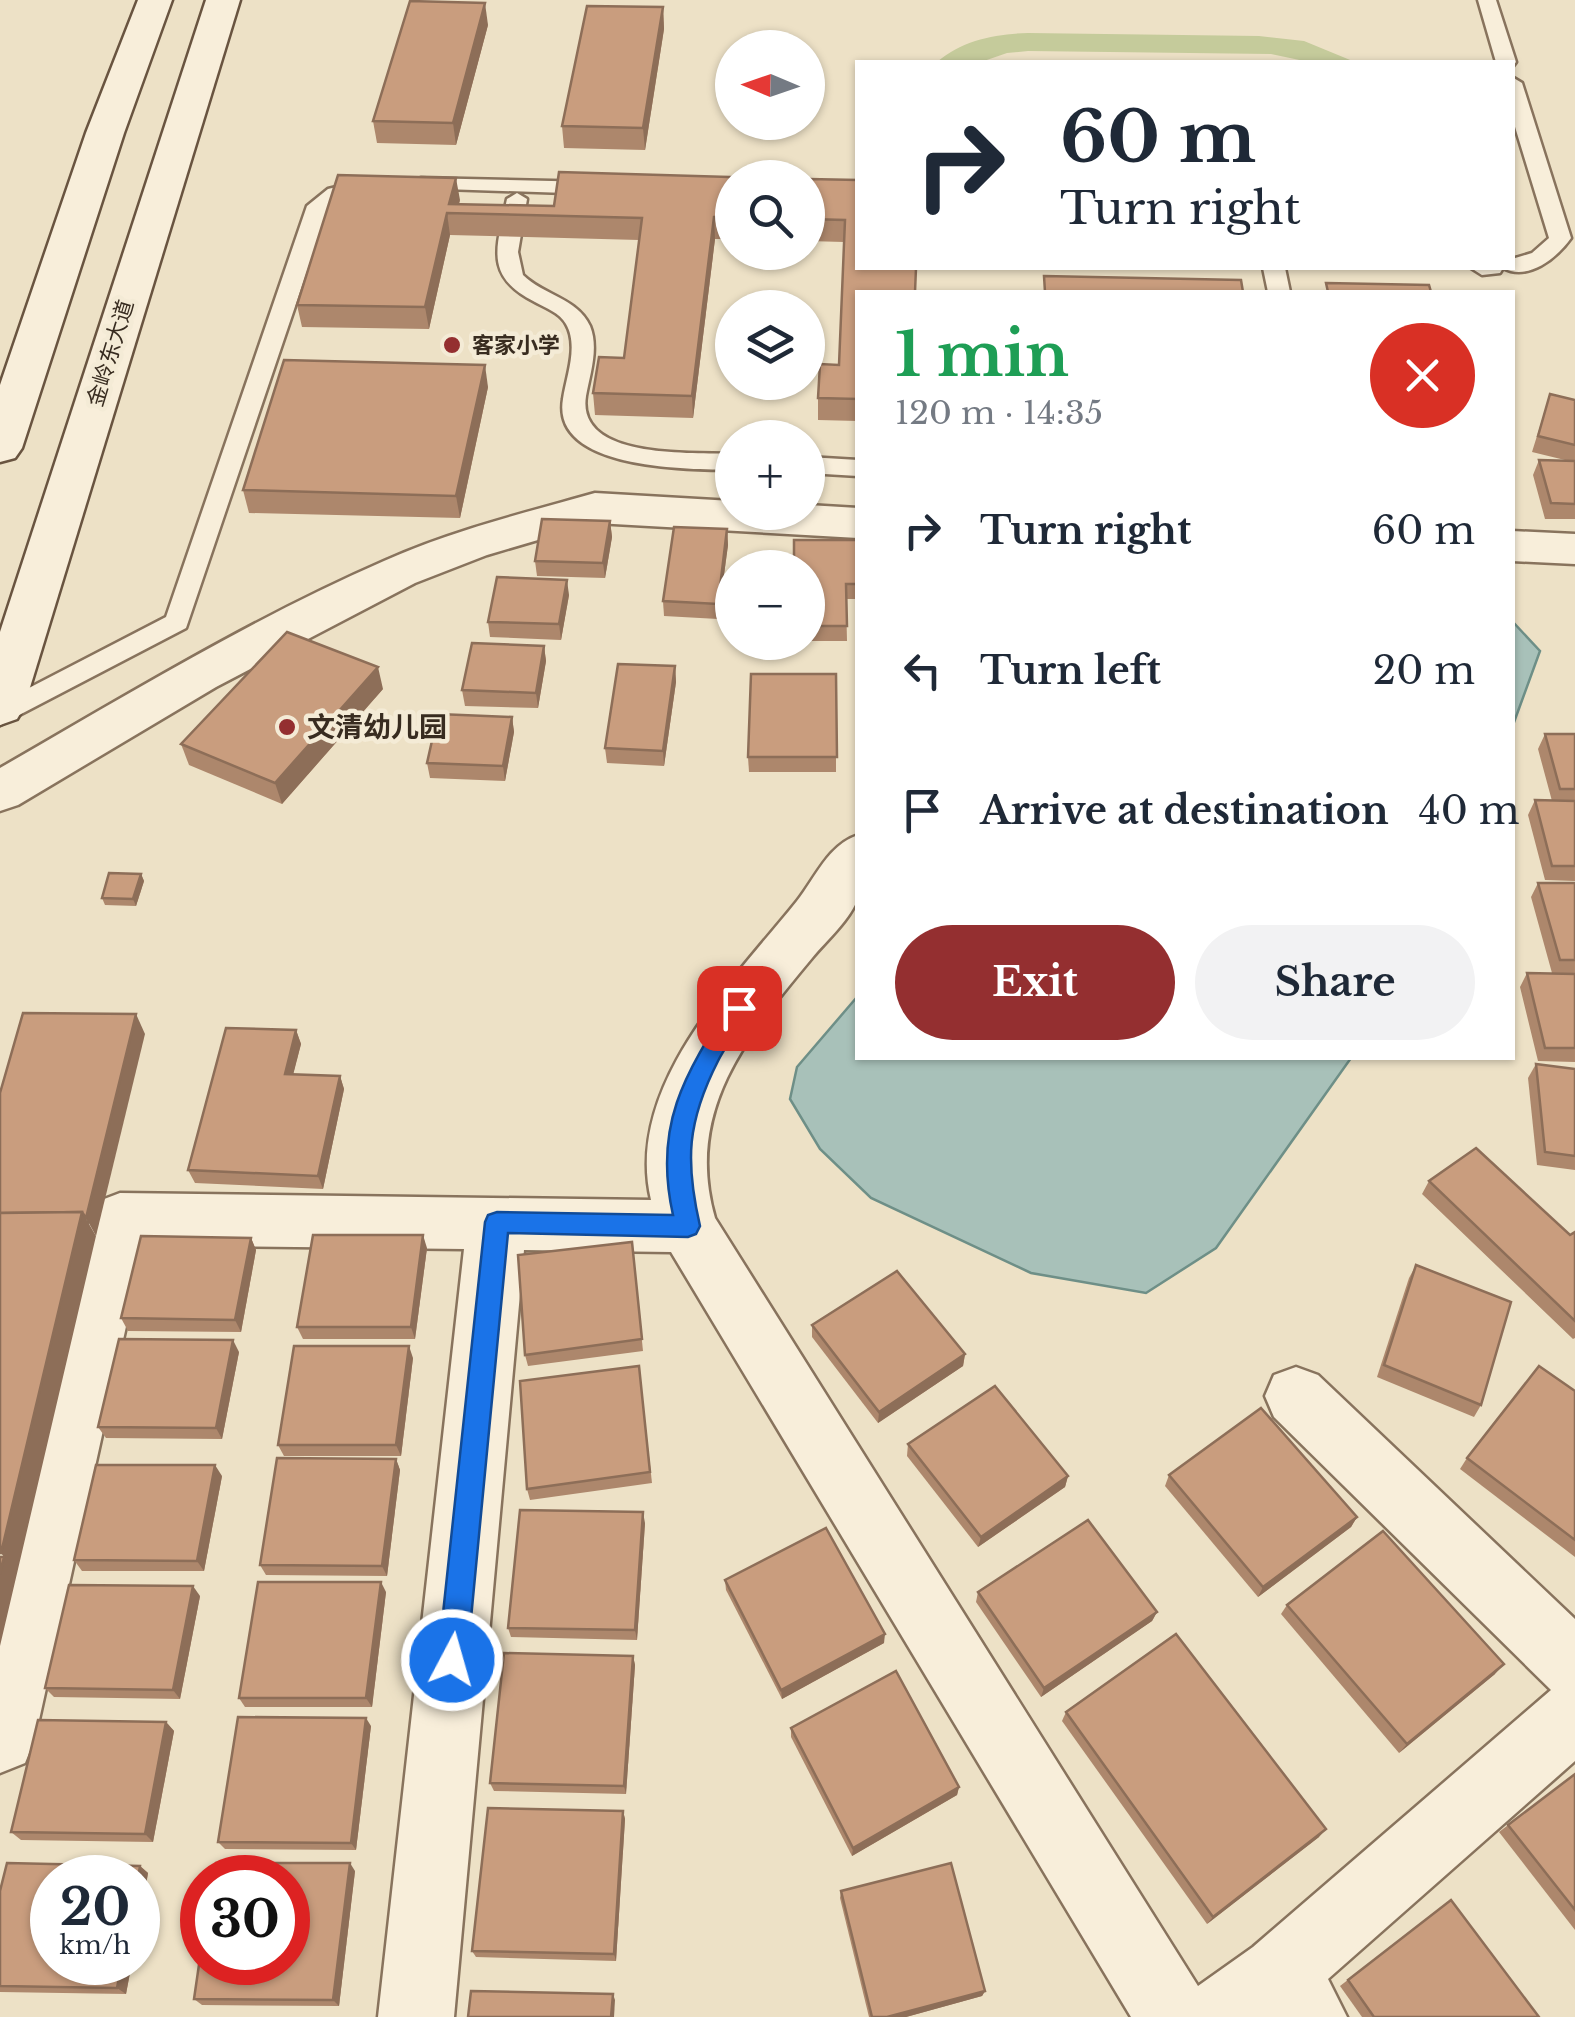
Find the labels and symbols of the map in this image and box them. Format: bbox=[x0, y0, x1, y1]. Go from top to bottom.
north arrow bbox=[715, 30, 825, 140]
street label: 金岭东大道 bbox=[81, 297, 139, 410]
place label: 客家小学 bbox=[472, 332, 560, 359]
marker: 客家小学 bbox=[441, 334, 463, 356]
place label: 文清幼儿园 bbox=[307, 710, 447, 745]
marker: 文清幼儿园 bbox=[276, 716, 298, 738]
pin bbox=[697, 966, 782, 1051]
position arrow bbox=[400, 1608, 504, 1712]
speed limit sign: 30 bbox=[180, 1855, 310, 1985]

